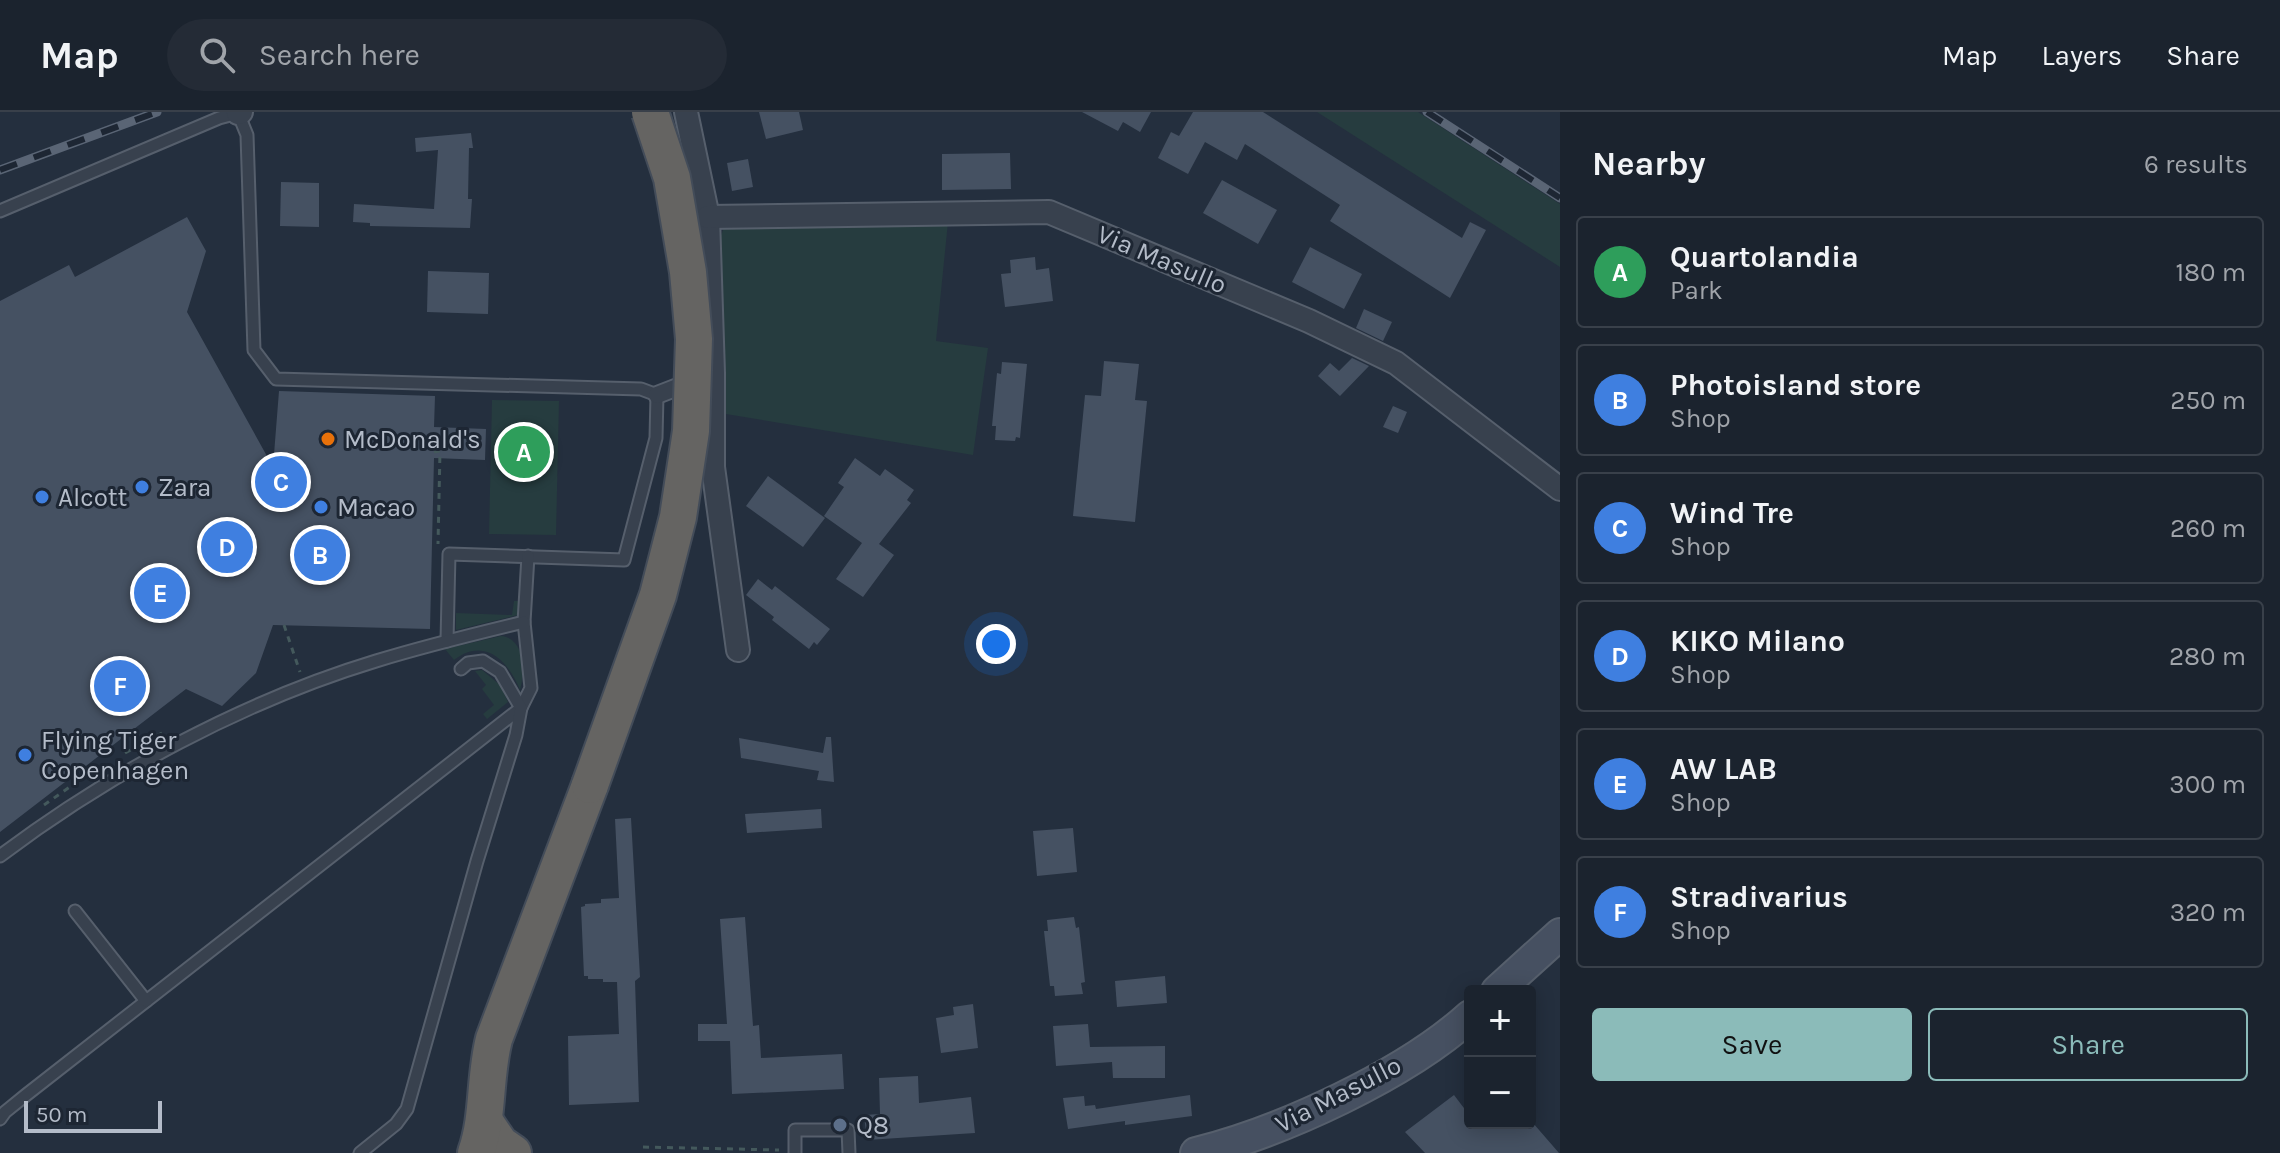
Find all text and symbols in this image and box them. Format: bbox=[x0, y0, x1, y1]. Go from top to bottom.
search box bbox=[167, 19, 727, 91]
text: Map bbox=[40, 33, 119, 78]
icon: search bbox=[195, 33, 239, 77]
text: Search here bbox=[259, 37, 420, 73]
text: Map bbox=[1942, 39, 1997, 72]
text: Layers bbox=[2041, 39, 2122, 72]
text: Share bbox=[2166, 39, 2240, 72]
text: Nearby bbox=[1592, 144, 1706, 184]
text: 6 results bbox=[2144, 149, 2248, 180]
street label: Via Masullo bbox=[1093, 218, 1231, 301]
text: Quartolandia bbox=[1670, 239, 1859, 275]
text: A bbox=[1612, 257, 1628, 288]
text: 180 m bbox=[2176, 257, 2246, 288]
text: Park bbox=[1670, 275, 1723, 306]
text: Photoisland store bbox=[1670, 367, 1921, 403]
text: B bbox=[1612, 385, 1628, 416]
text: 250 m bbox=[2170, 385, 2246, 416]
text: Shop bbox=[1670, 403, 1731, 434]
pin: A bbox=[498, 422, 550, 482]
place label: McDonald's bbox=[344, 424, 481, 455]
marker: McDonald's bbox=[319, 430, 337, 448]
pin: C bbox=[255, 452, 307, 512]
place label: Zara bbox=[158, 472, 211, 503]
marker: Zara bbox=[133, 478, 151, 496]
place label: Alcott bbox=[58, 482, 128, 513]
marker: Alcott bbox=[33, 488, 51, 506]
place label: Macao bbox=[337, 492, 415, 523]
text: Wind Tre bbox=[1670, 495, 1794, 531]
marker: Macao bbox=[312, 498, 330, 516]
text: C bbox=[1612, 513, 1628, 544]
text: 260 m bbox=[2170, 513, 2246, 544]
pin: D bbox=[201, 517, 253, 577]
pin: B bbox=[294, 525, 346, 585]
text: Shop bbox=[1670, 531, 1731, 562]
pin: E bbox=[134, 563, 186, 623]
text: KIKO Milano bbox=[1670, 623, 1845, 659]
your location bbox=[976, 624, 1016, 664]
text: D bbox=[1611, 641, 1629, 672]
text: 280 m bbox=[2169, 641, 2246, 672]
pin: F bbox=[94, 656, 146, 716]
text: Shop bbox=[1670, 659, 1731, 690]
place label: Flying Tiger Copenhagen bbox=[41, 725, 189, 786]
marker: Flying Tiger Copenhagen bbox=[16, 746, 34, 764]
text: AW LAB bbox=[1670, 751, 1777, 787]
text: E bbox=[1612, 769, 1628, 800]
text: 300 m bbox=[2169, 769, 2246, 800]
text: Shop bbox=[1670, 787, 1731, 818]
text: Stradivarius bbox=[1670, 879, 1848, 915]
text: F bbox=[1613, 897, 1627, 928]
text: 320 m bbox=[2170, 897, 2246, 928]
text: Shop bbox=[1670, 915, 1731, 946]
map controls bbox=[1464, 985, 1536, 1129]
button: + bbox=[1464, 985, 1536, 1057]
button: Save bbox=[1592, 1008, 1912, 1081]
button: Share bbox=[1928, 1008, 2248, 1081]
street label: Via Masullo bbox=[1270, 1049, 1406, 1139]
button: − bbox=[1464, 1057, 1536, 1129]
scale bar bbox=[24, 1097, 162, 1133]
text: 50 m bbox=[36, 1102, 87, 1128]
place label: Q8 bbox=[856, 1110, 889, 1141]
marker: Q8 bbox=[831, 1116, 849, 1134]

